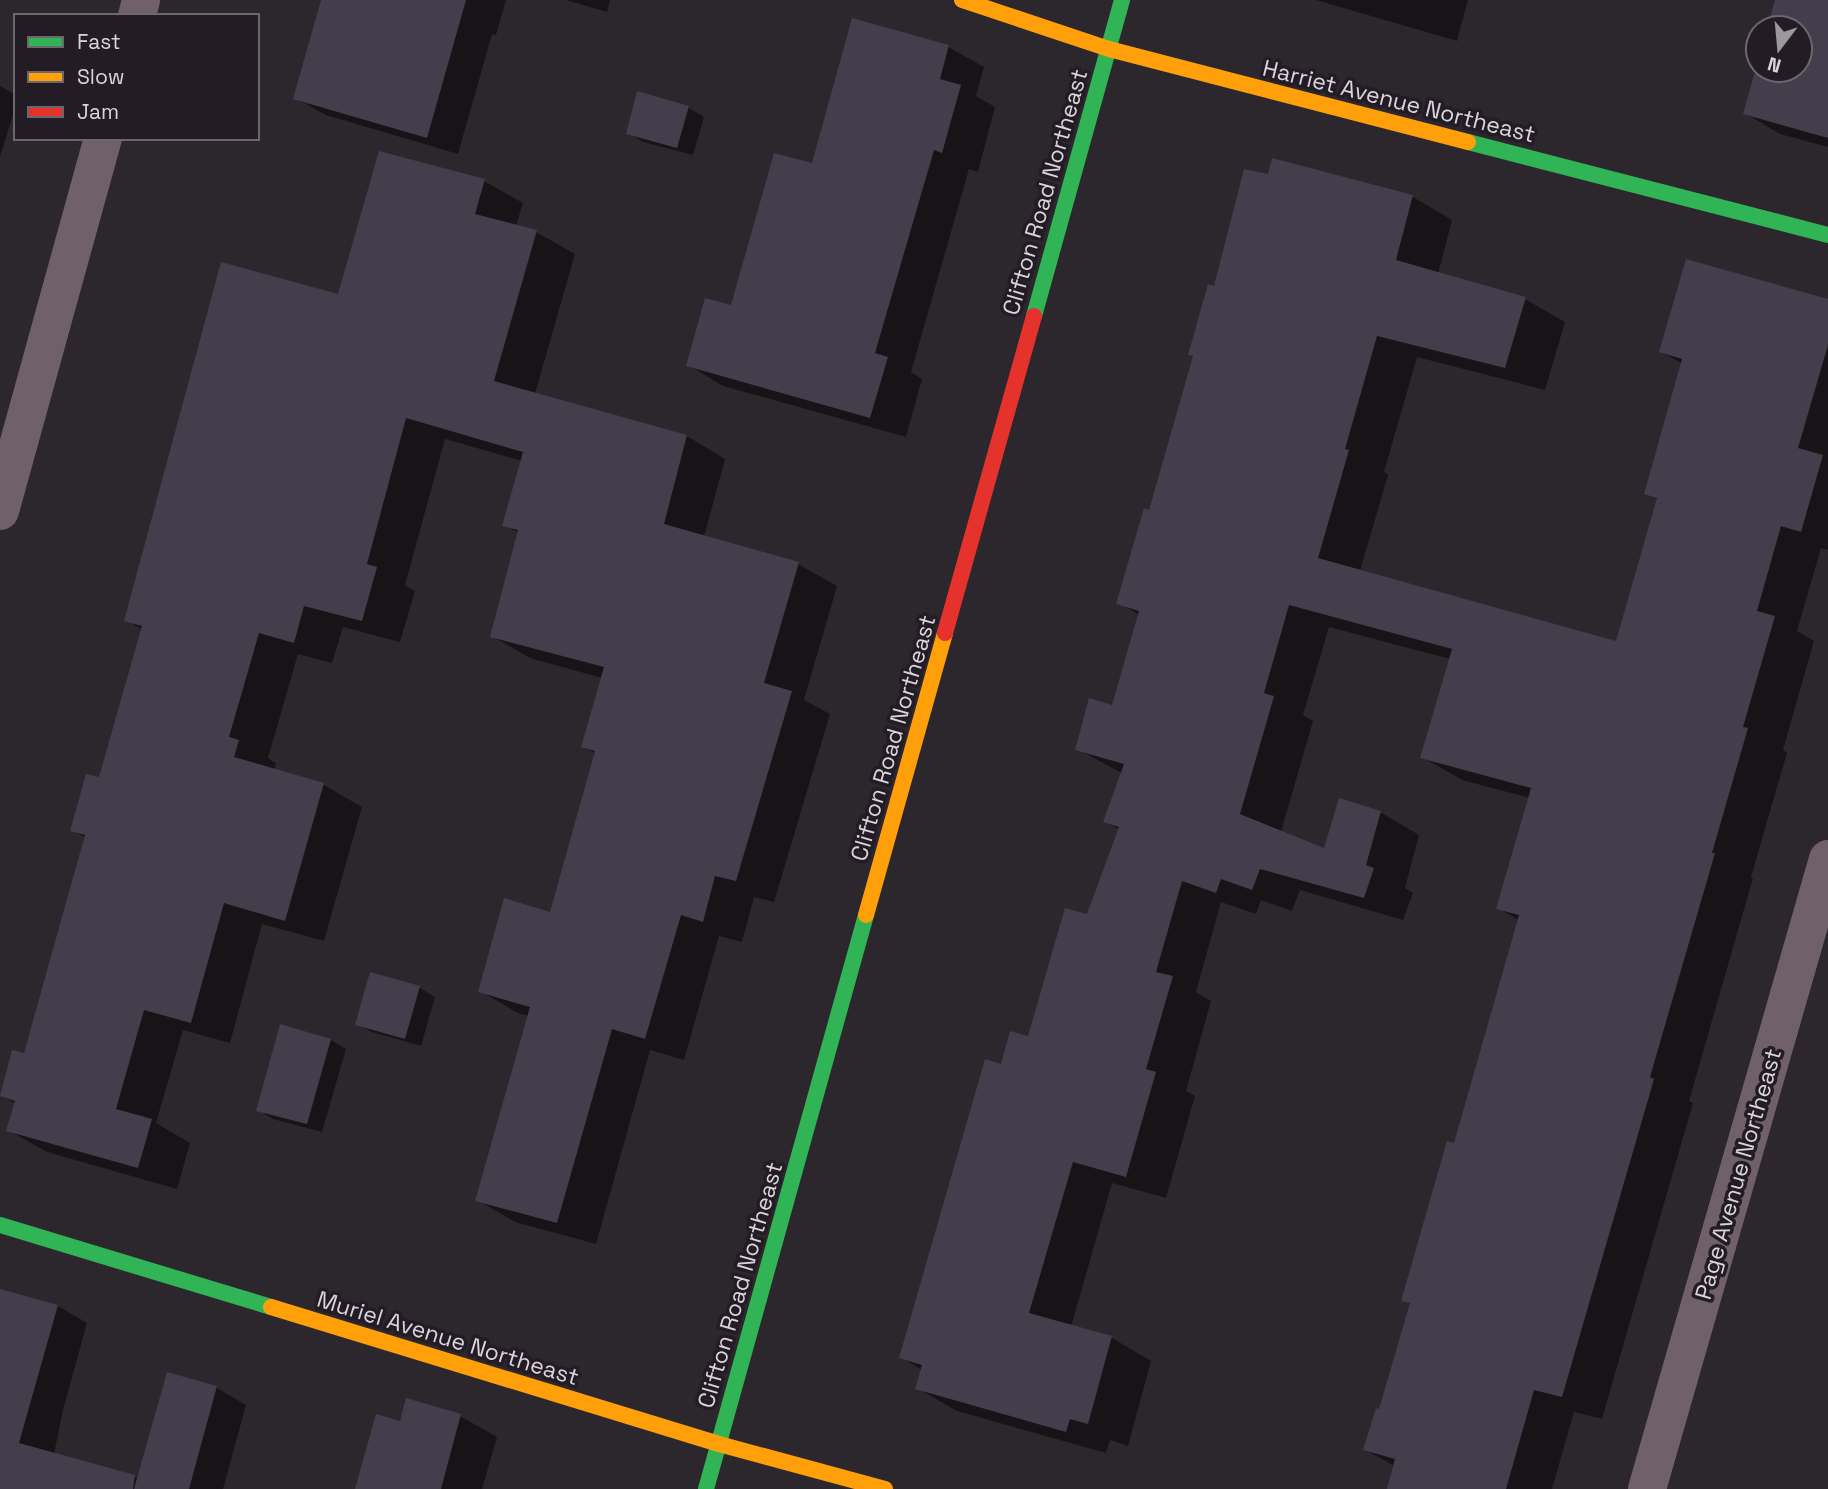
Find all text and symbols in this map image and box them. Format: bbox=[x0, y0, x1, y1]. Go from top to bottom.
legend bbox=[14, 14, 259, 140]
north arrow bbox=[1744, 14, 1814, 84]
text: Fast bbox=[77, 28, 121, 55]
text: N bbox=[1765, 51, 1784, 79]
street label: Harriet Avenue Northeast bbox=[1260, 53, 1538, 149]
text: Slow bbox=[77, 63, 125, 90]
street label: Clifton Road Northeast bbox=[995, 65, 1095, 319]
text: Jam bbox=[77, 98, 119, 125]
street label: Clifton Road Northeast bbox=[843, 611, 943, 865]
street label: Page Avenue Northeast bbox=[1688, 1045, 1788, 1303]
street label: Clifton Road Northeast bbox=[690, 1158, 790, 1412]
street label: Muriel Avenue Northeast bbox=[313, 1284, 583, 1392]

